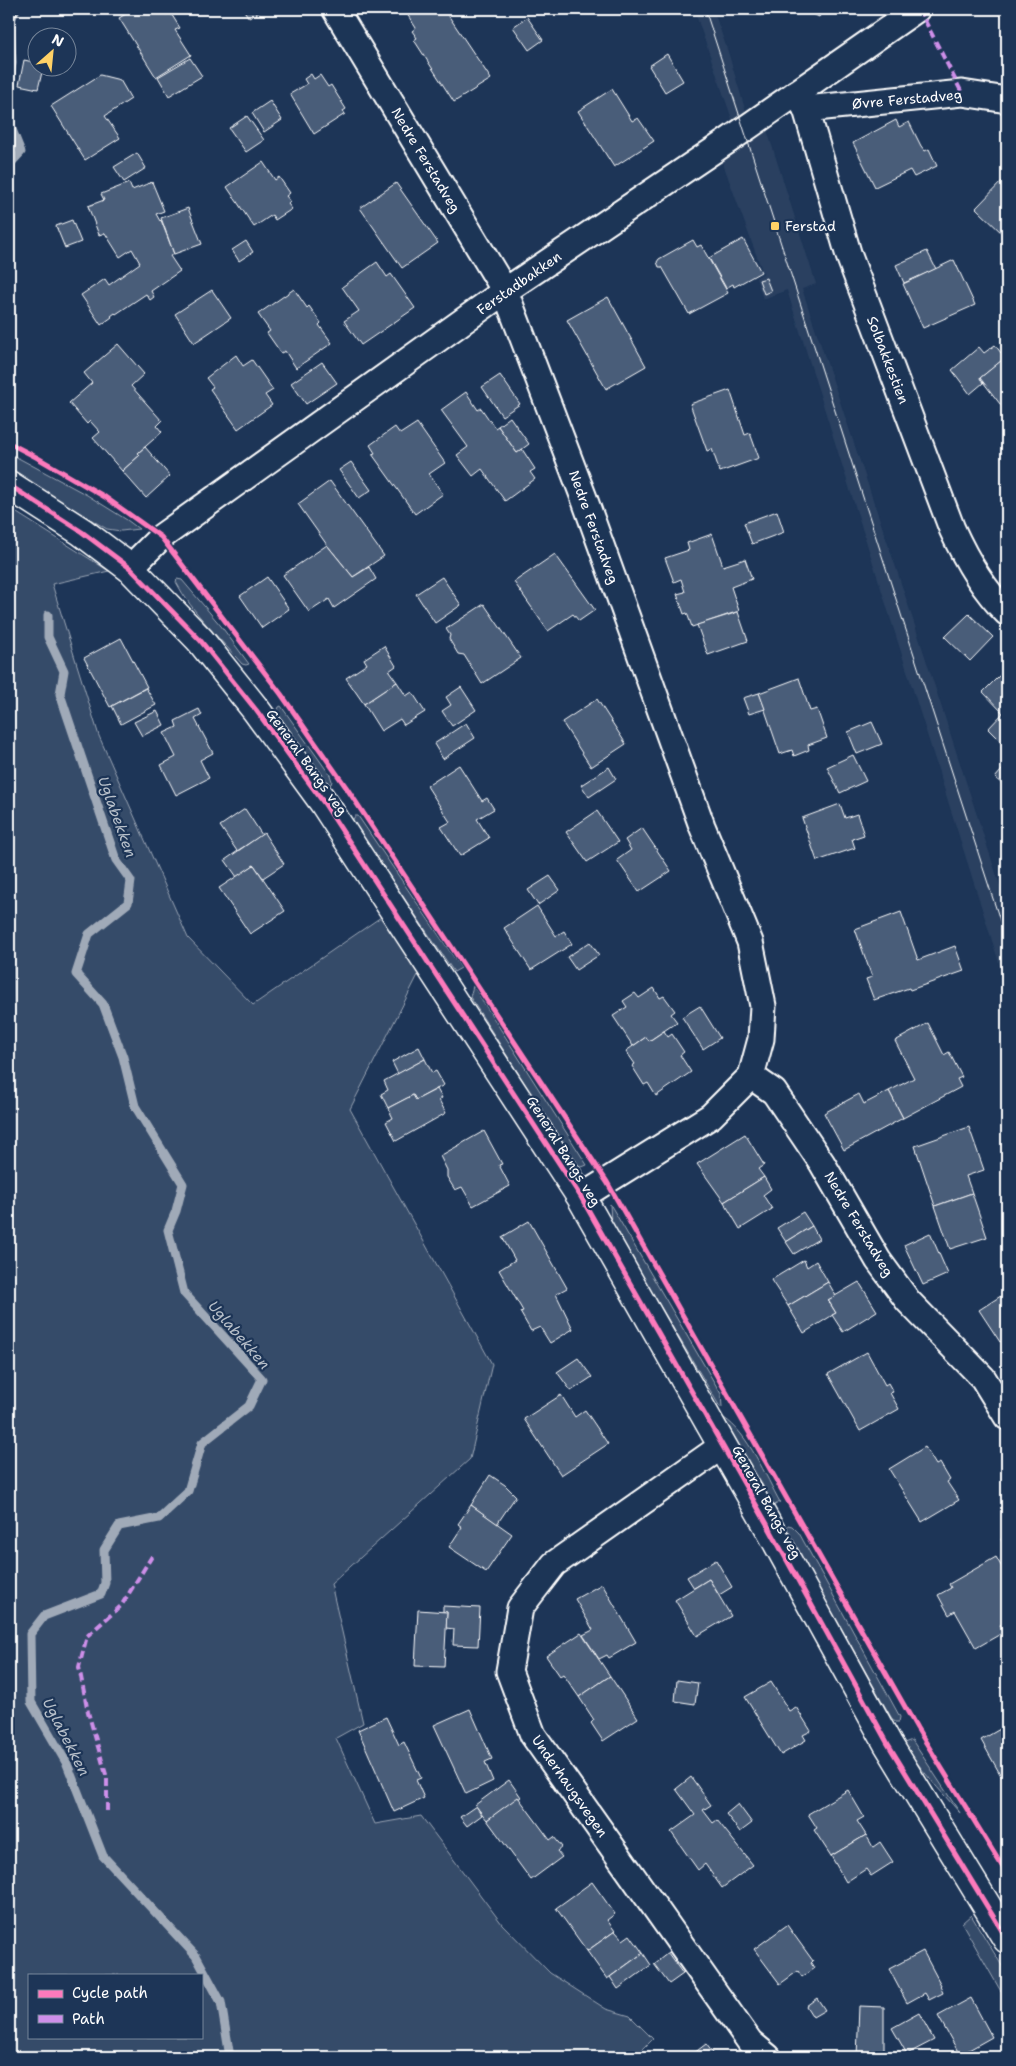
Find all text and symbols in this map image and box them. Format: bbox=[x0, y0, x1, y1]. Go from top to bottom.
north arrow bbox=[28, 28, 78, 78]
text: N bbox=[49, 30, 67, 51]
street label: Øvre Ferstadveg bbox=[851, 85, 963, 113]
street label: Nedre Ferstadveg bbox=[387, 104, 465, 216]
place label: Ferstad bbox=[785, 217, 836, 235]
marker: Ferstad bbox=[769, 220, 781, 232]
street label: Ferstadbakken bbox=[473, 247, 565, 319]
street label: Solbakkestien bbox=[863, 313, 913, 407]
street label: Nedre Ferstadveg bbox=[565, 468, 623, 586]
street label: General Bangs veg bbox=[262, 705, 352, 819]
water label: Uglabekken bbox=[93, 774, 141, 860]
street label: General Bangs veg bbox=[523, 1092, 605, 1210]
street label: Nedre Ferstadveg bbox=[820, 1168, 898, 1280]
water label: Uglabekken bbox=[204, 1296, 274, 1374]
street label: General Bangs veg bbox=[728, 1442, 806, 1562]
water label: Uglabekken bbox=[38, 1695, 94, 1779]
street label: Underhaugsvegen bbox=[528, 1732, 612, 1841]
legend bbox=[28, 1974, 202, 2038]
text: Cycle path bbox=[72, 1983, 148, 2003]
text: Path bbox=[72, 2009, 105, 2029]

